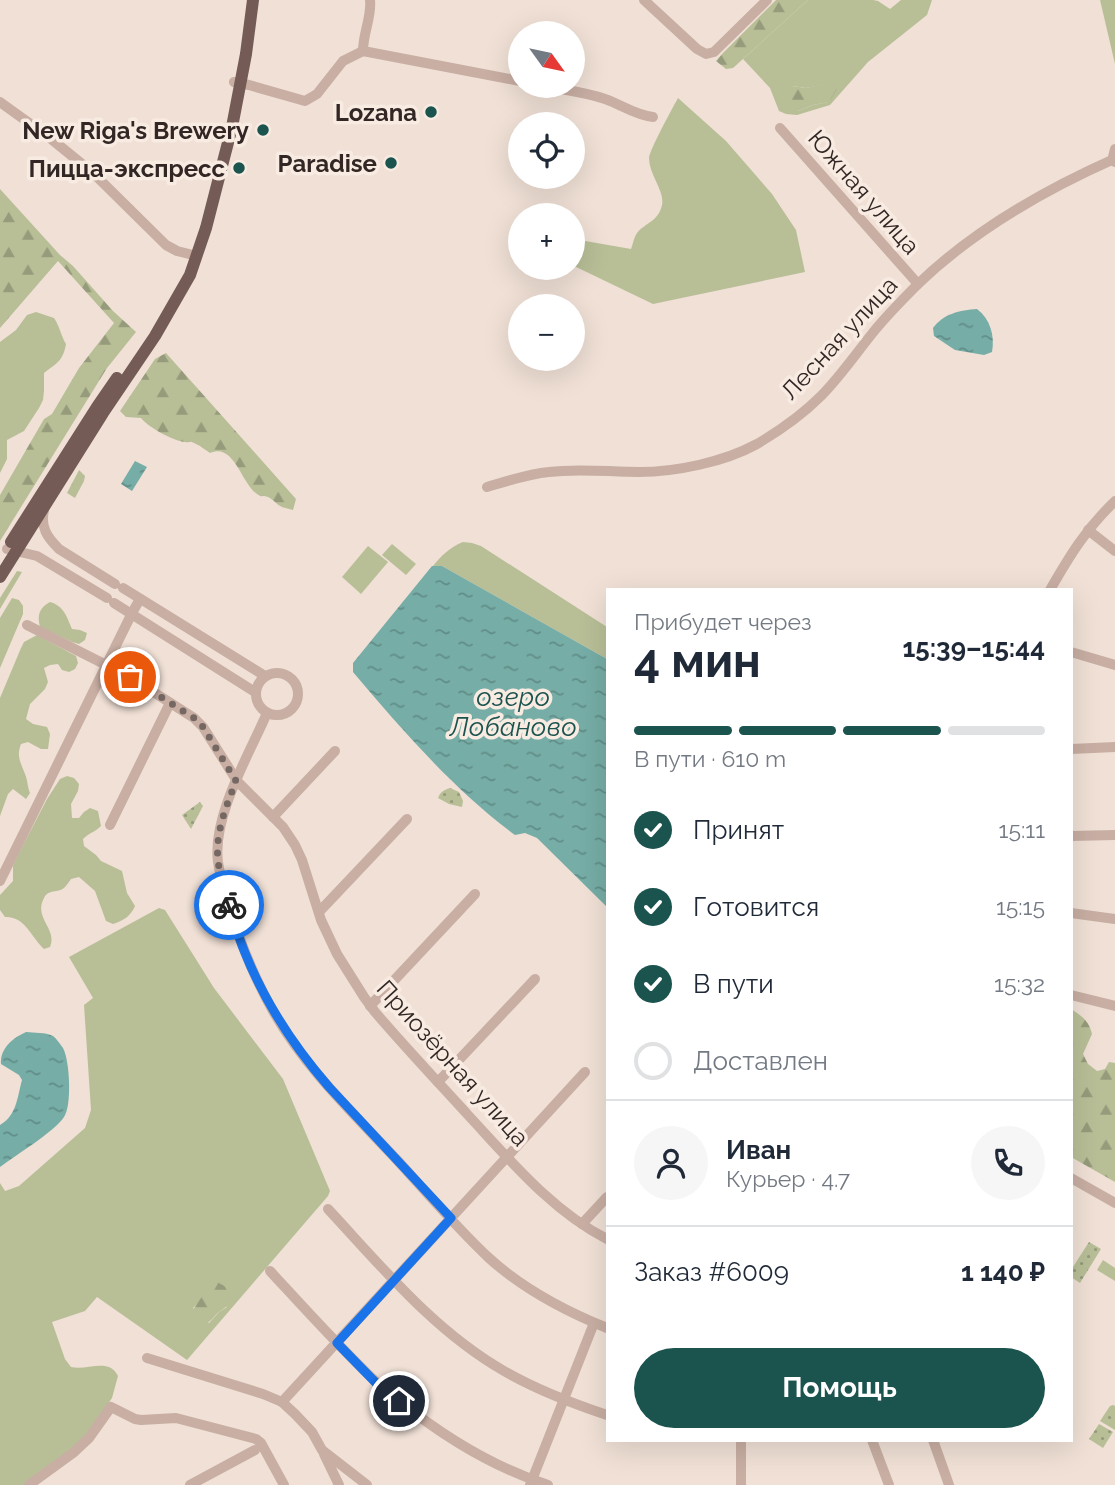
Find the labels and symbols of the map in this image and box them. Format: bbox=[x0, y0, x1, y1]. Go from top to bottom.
north arrow bbox=[508, 21, 584, 98]
place label: Lozana bbox=[335, 98, 417, 127]
marker: Lozana bbox=[423, 104, 439, 120]
place label: New Riga's Brewery bbox=[22, 116, 249, 145]
marker: New Riga's Brewery bbox=[255, 122, 271, 138]
street label: Южная улица bbox=[802, 124, 926, 260]
place label: Paradise bbox=[278, 149, 377, 178]
place label: Пицца-экспресс bbox=[28, 154, 225, 183]
marker: Paradise bbox=[383, 155, 399, 171]
marker: Пицца-экспресс bbox=[231, 160, 247, 176]
street label: Лесная улица bbox=[775, 270, 903, 406]
pin bbox=[100, 647, 160, 707]
water label: озеро Лобаново bbox=[448, 682, 577, 742]
courier bbox=[194, 870, 264, 940]
street label: Приозёрная улица bbox=[371, 974, 535, 1152]
pin bbox=[369, 1371, 429, 1431]

